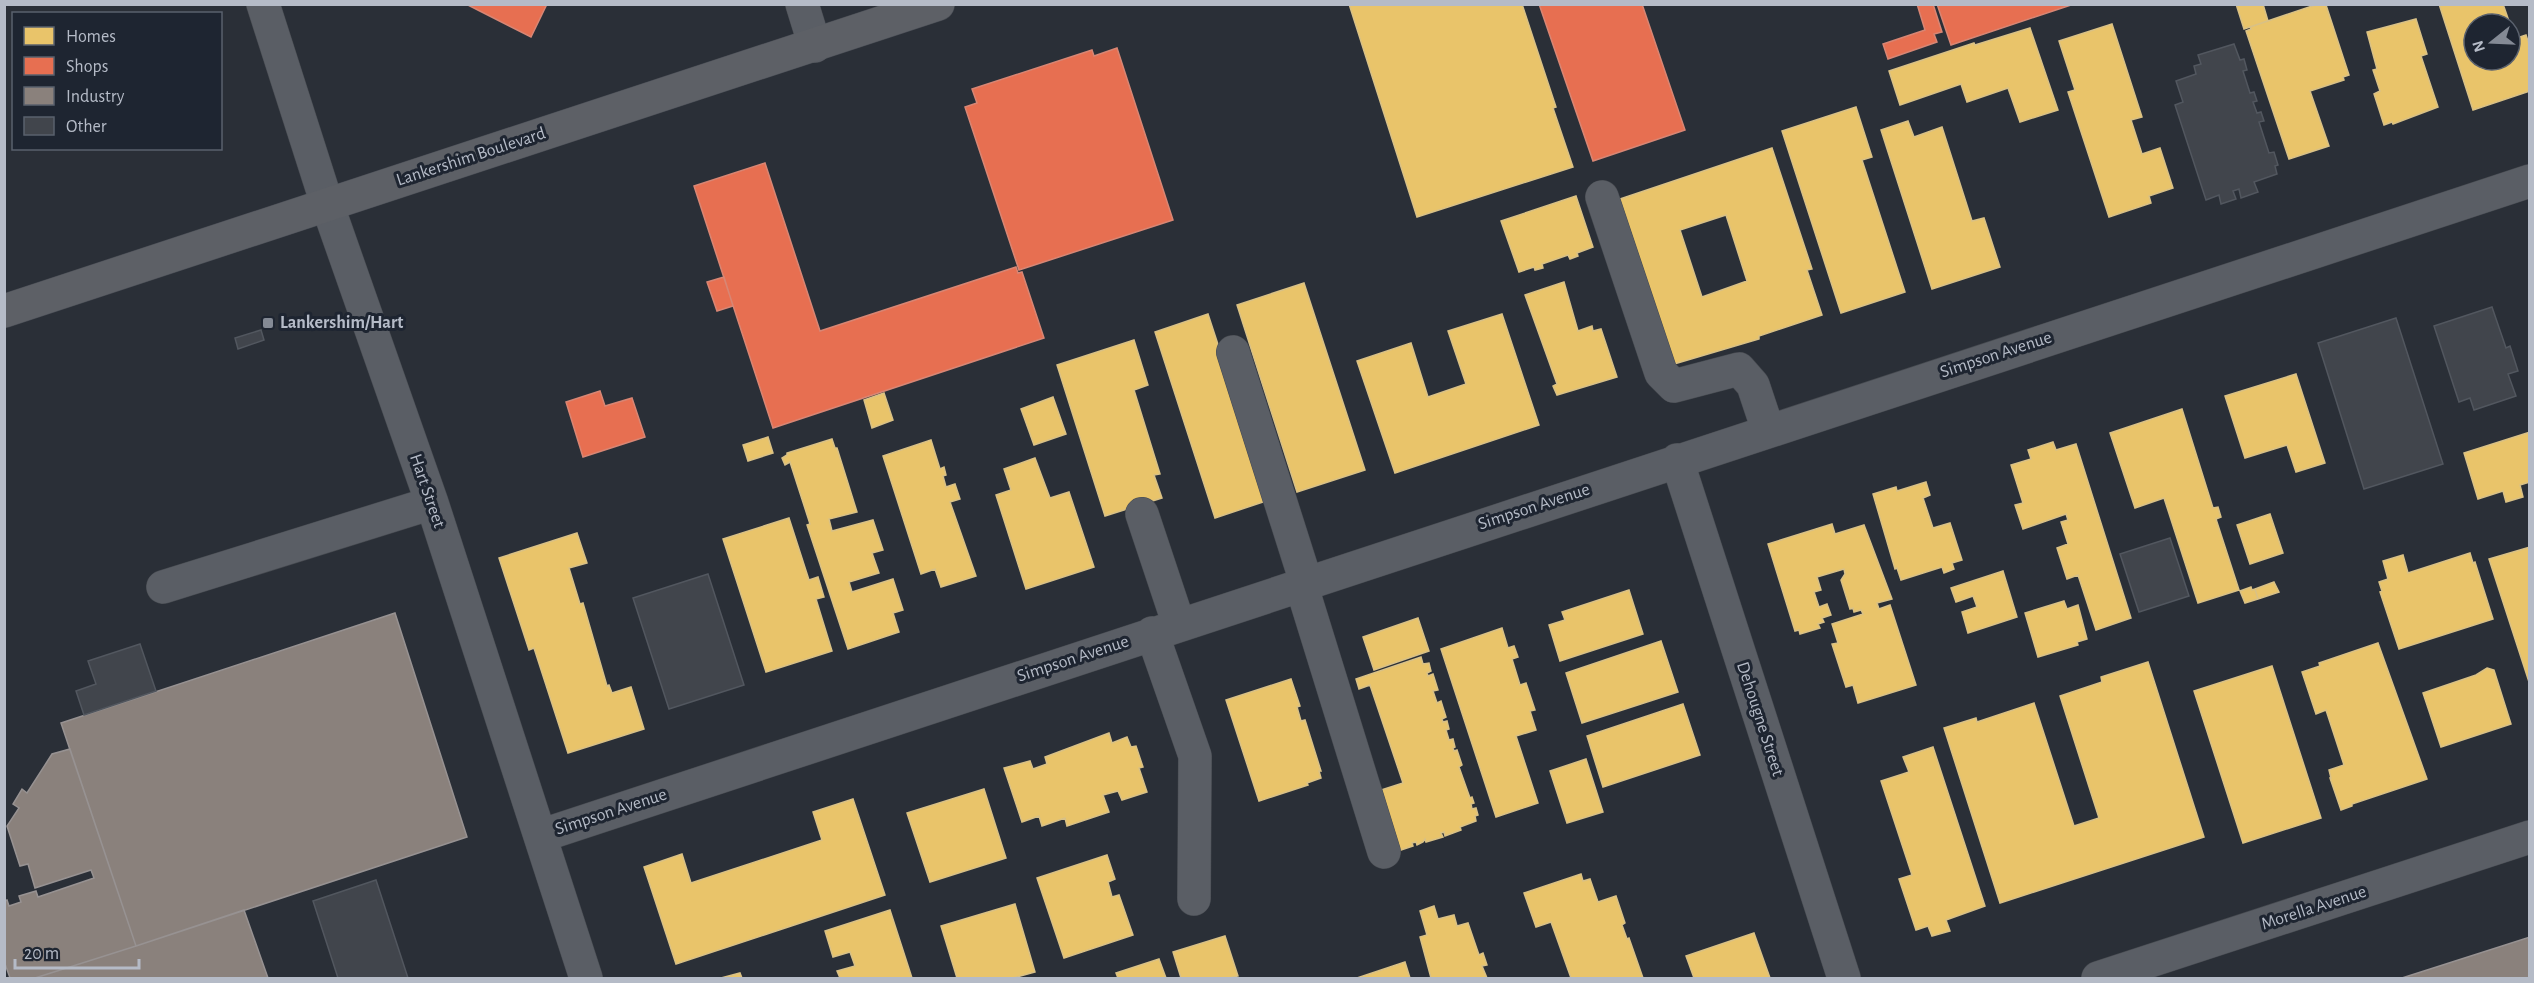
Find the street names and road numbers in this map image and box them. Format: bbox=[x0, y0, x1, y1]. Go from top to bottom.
street label: Lankershim Boulevard bbox=[394, 124, 548, 190]
street label: Simpson Avenue bbox=[1938, 328, 2054, 382]
street label: Hart Street bbox=[406, 452, 448, 531]
street label: Simpson Avenue bbox=[1476, 480, 1592, 534]
street label: Simpson Avenue bbox=[1015, 632, 1131, 686]
street label: Dehougne Street bbox=[1733, 660, 1787, 779]
street label: Simpson Avenue bbox=[553, 785, 669, 839]
street label: Morella Avenue bbox=[2259, 883, 2369, 933]

